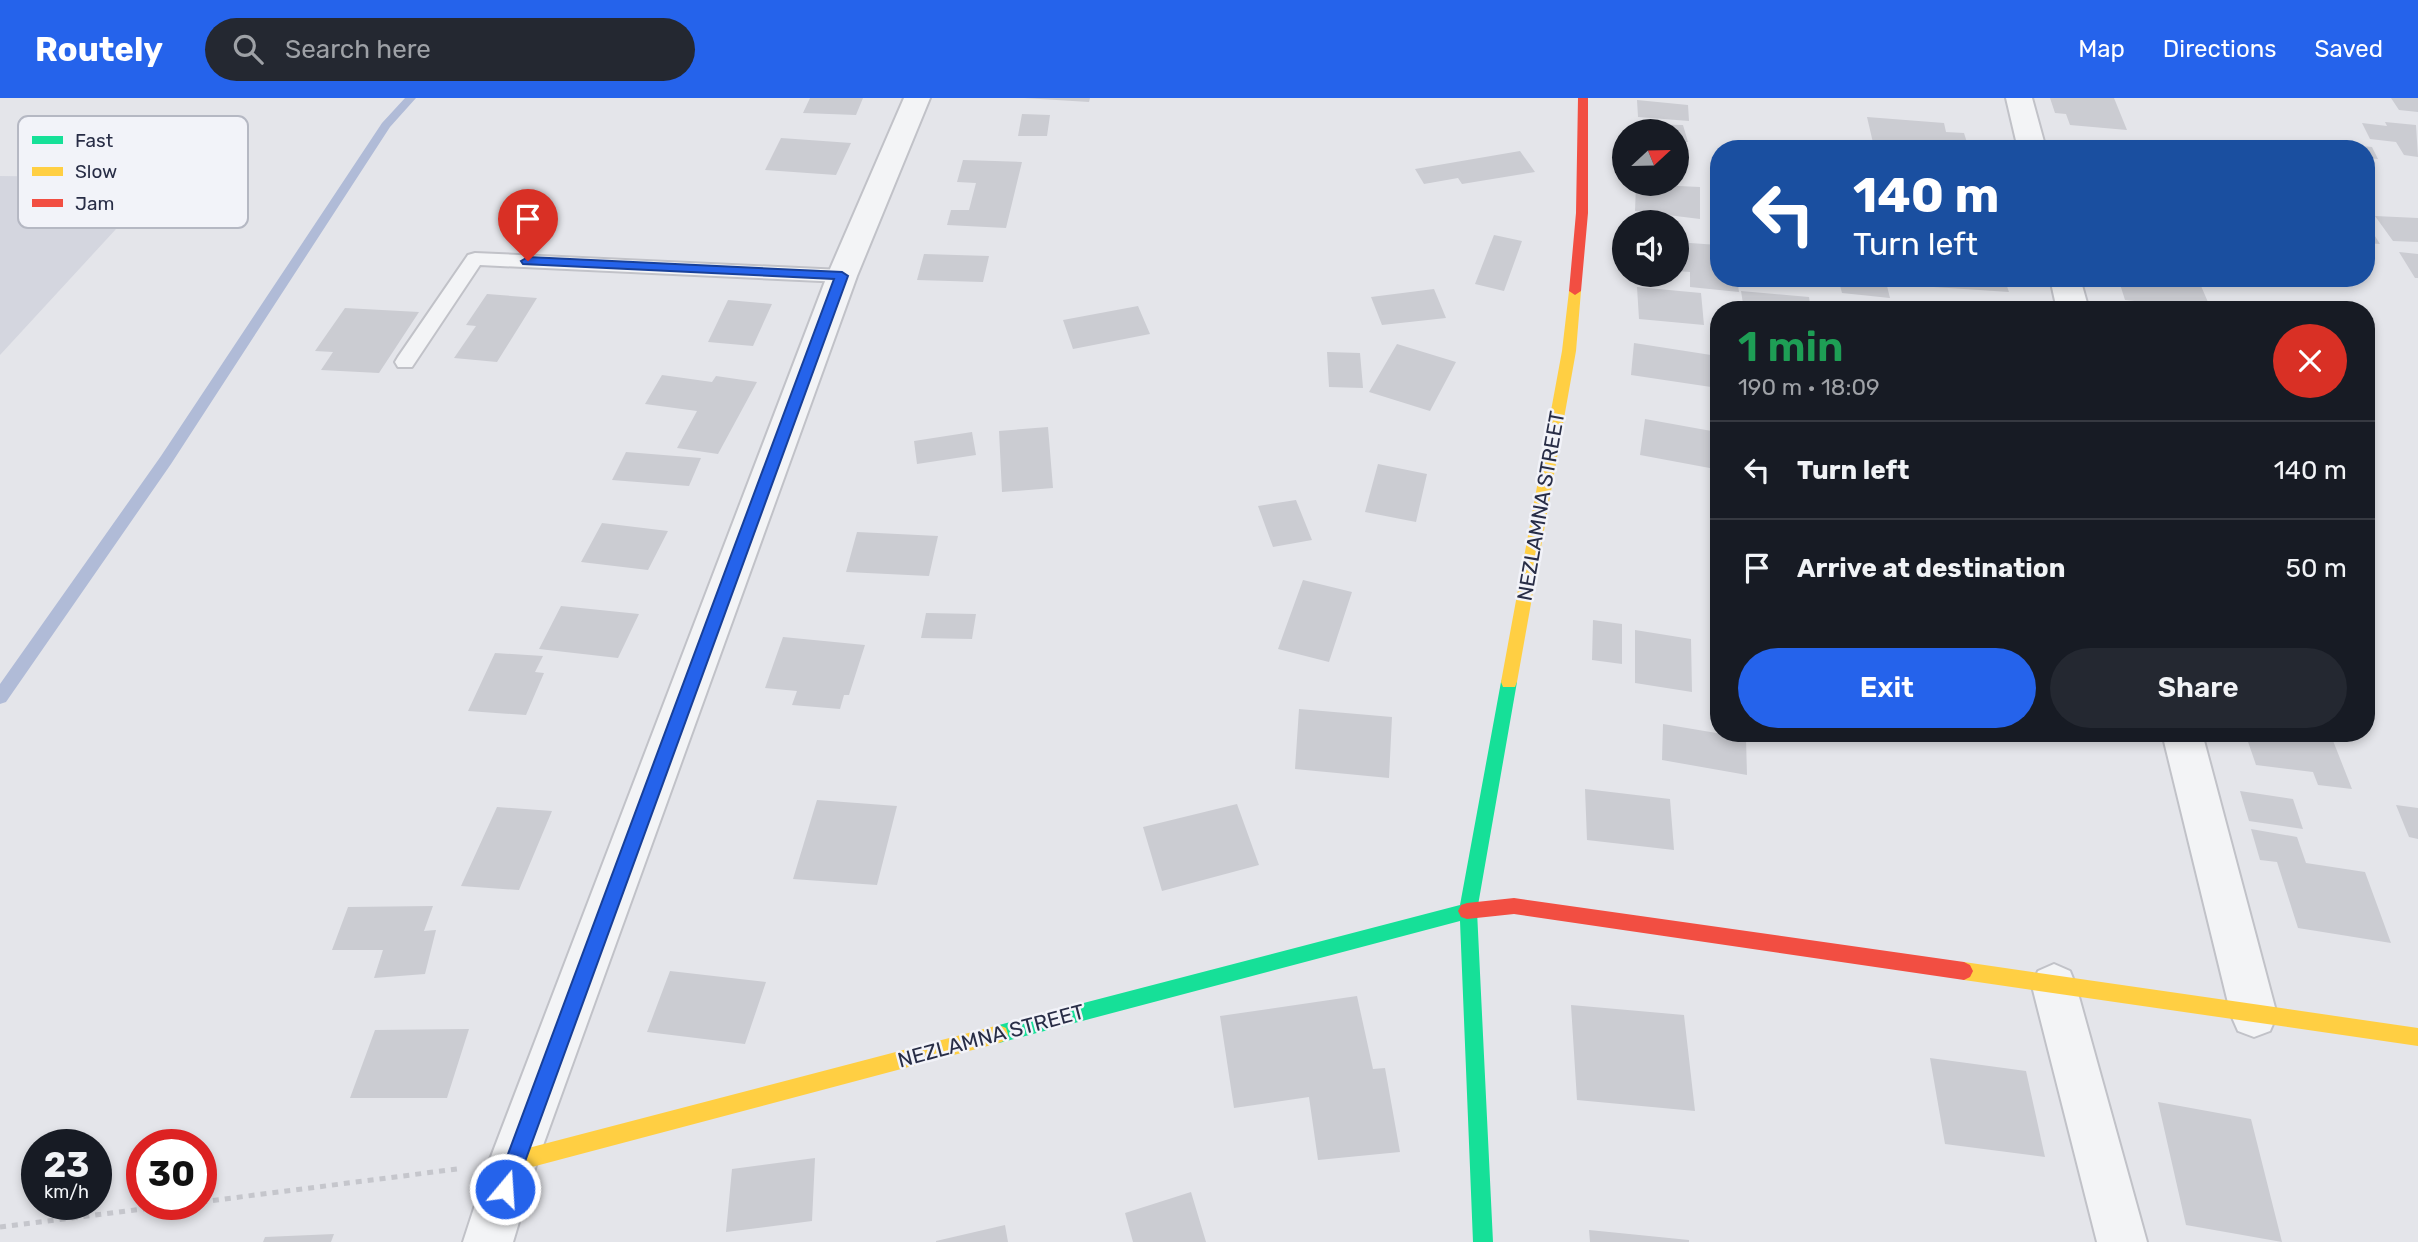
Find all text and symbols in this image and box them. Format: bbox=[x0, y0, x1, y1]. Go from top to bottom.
search box bbox=[205, 18, 695, 81]
text: Routely bbox=[35, 30, 163, 69]
icon: search bbox=[229, 30, 267, 68]
text: Search here bbox=[285, 34, 431, 65]
text: Map bbox=[2078, 35, 2125, 63]
text: Directions bbox=[2163, 35, 2276, 63]
text: Saved bbox=[2314, 35, 2383, 63]
legend bbox=[18, 116, 248, 228]
north arrow bbox=[1612, 119, 1689, 196]
map controls bbox=[1612, 119, 1689, 287]
text: Fast bbox=[75, 129, 114, 152]
text: Slow bbox=[75, 160, 117, 183]
text: 140 m bbox=[1853, 166, 1999, 224]
icon: left bbox=[1738, 168, 1829, 259]
pin bbox=[498, 189, 558, 261]
text: Jam bbox=[75, 192, 114, 215]
icon: arrive bbox=[509, 200, 547, 238]
button: sound bbox=[1612, 210, 1689, 287]
text: Turn left bbox=[1853, 225, 1978, 263]
text: 1 min bbox=[1738, 322, 1844, 372]
button: close bbox=[2273, 324, 2347, 398]
text: 190 m · 18:09 bbox=[1738, 373, 1880, 401]
street label: NEZLAMNA STREET bbox=[1512, 409, 1570, 603]
icon: left bbox=[1738, 451, 1776, 489]
text: Turn left bbox=[1797, 455, 1909, 486]
text: 140 m bbox=[2274, 455, 2347, 486]
icon: arrive bbox=[1738, 549, 1776, 587]
text: Arrive at destination bbox=[1797, 553, 2065, 584]
text: 50 m bbox=[2286, 553, 2347, 584]
button: Exit bbox=[1738, 648, 2036, 728]
button: Share bbox=[2050, 648, 2347, 728]
street label: NEZLAMNA STREET bbox=[895, 999, 1087, 1072]
speed limit sign: 30 bbox=[126, 1129, 217, 1220]
text: 23 bbox=[44, 1144, 89, 1186]
position arrow bbox=[468, 1152, 542, 1226]
text: km/h bbox=[44, 1181, 89, 1203]

